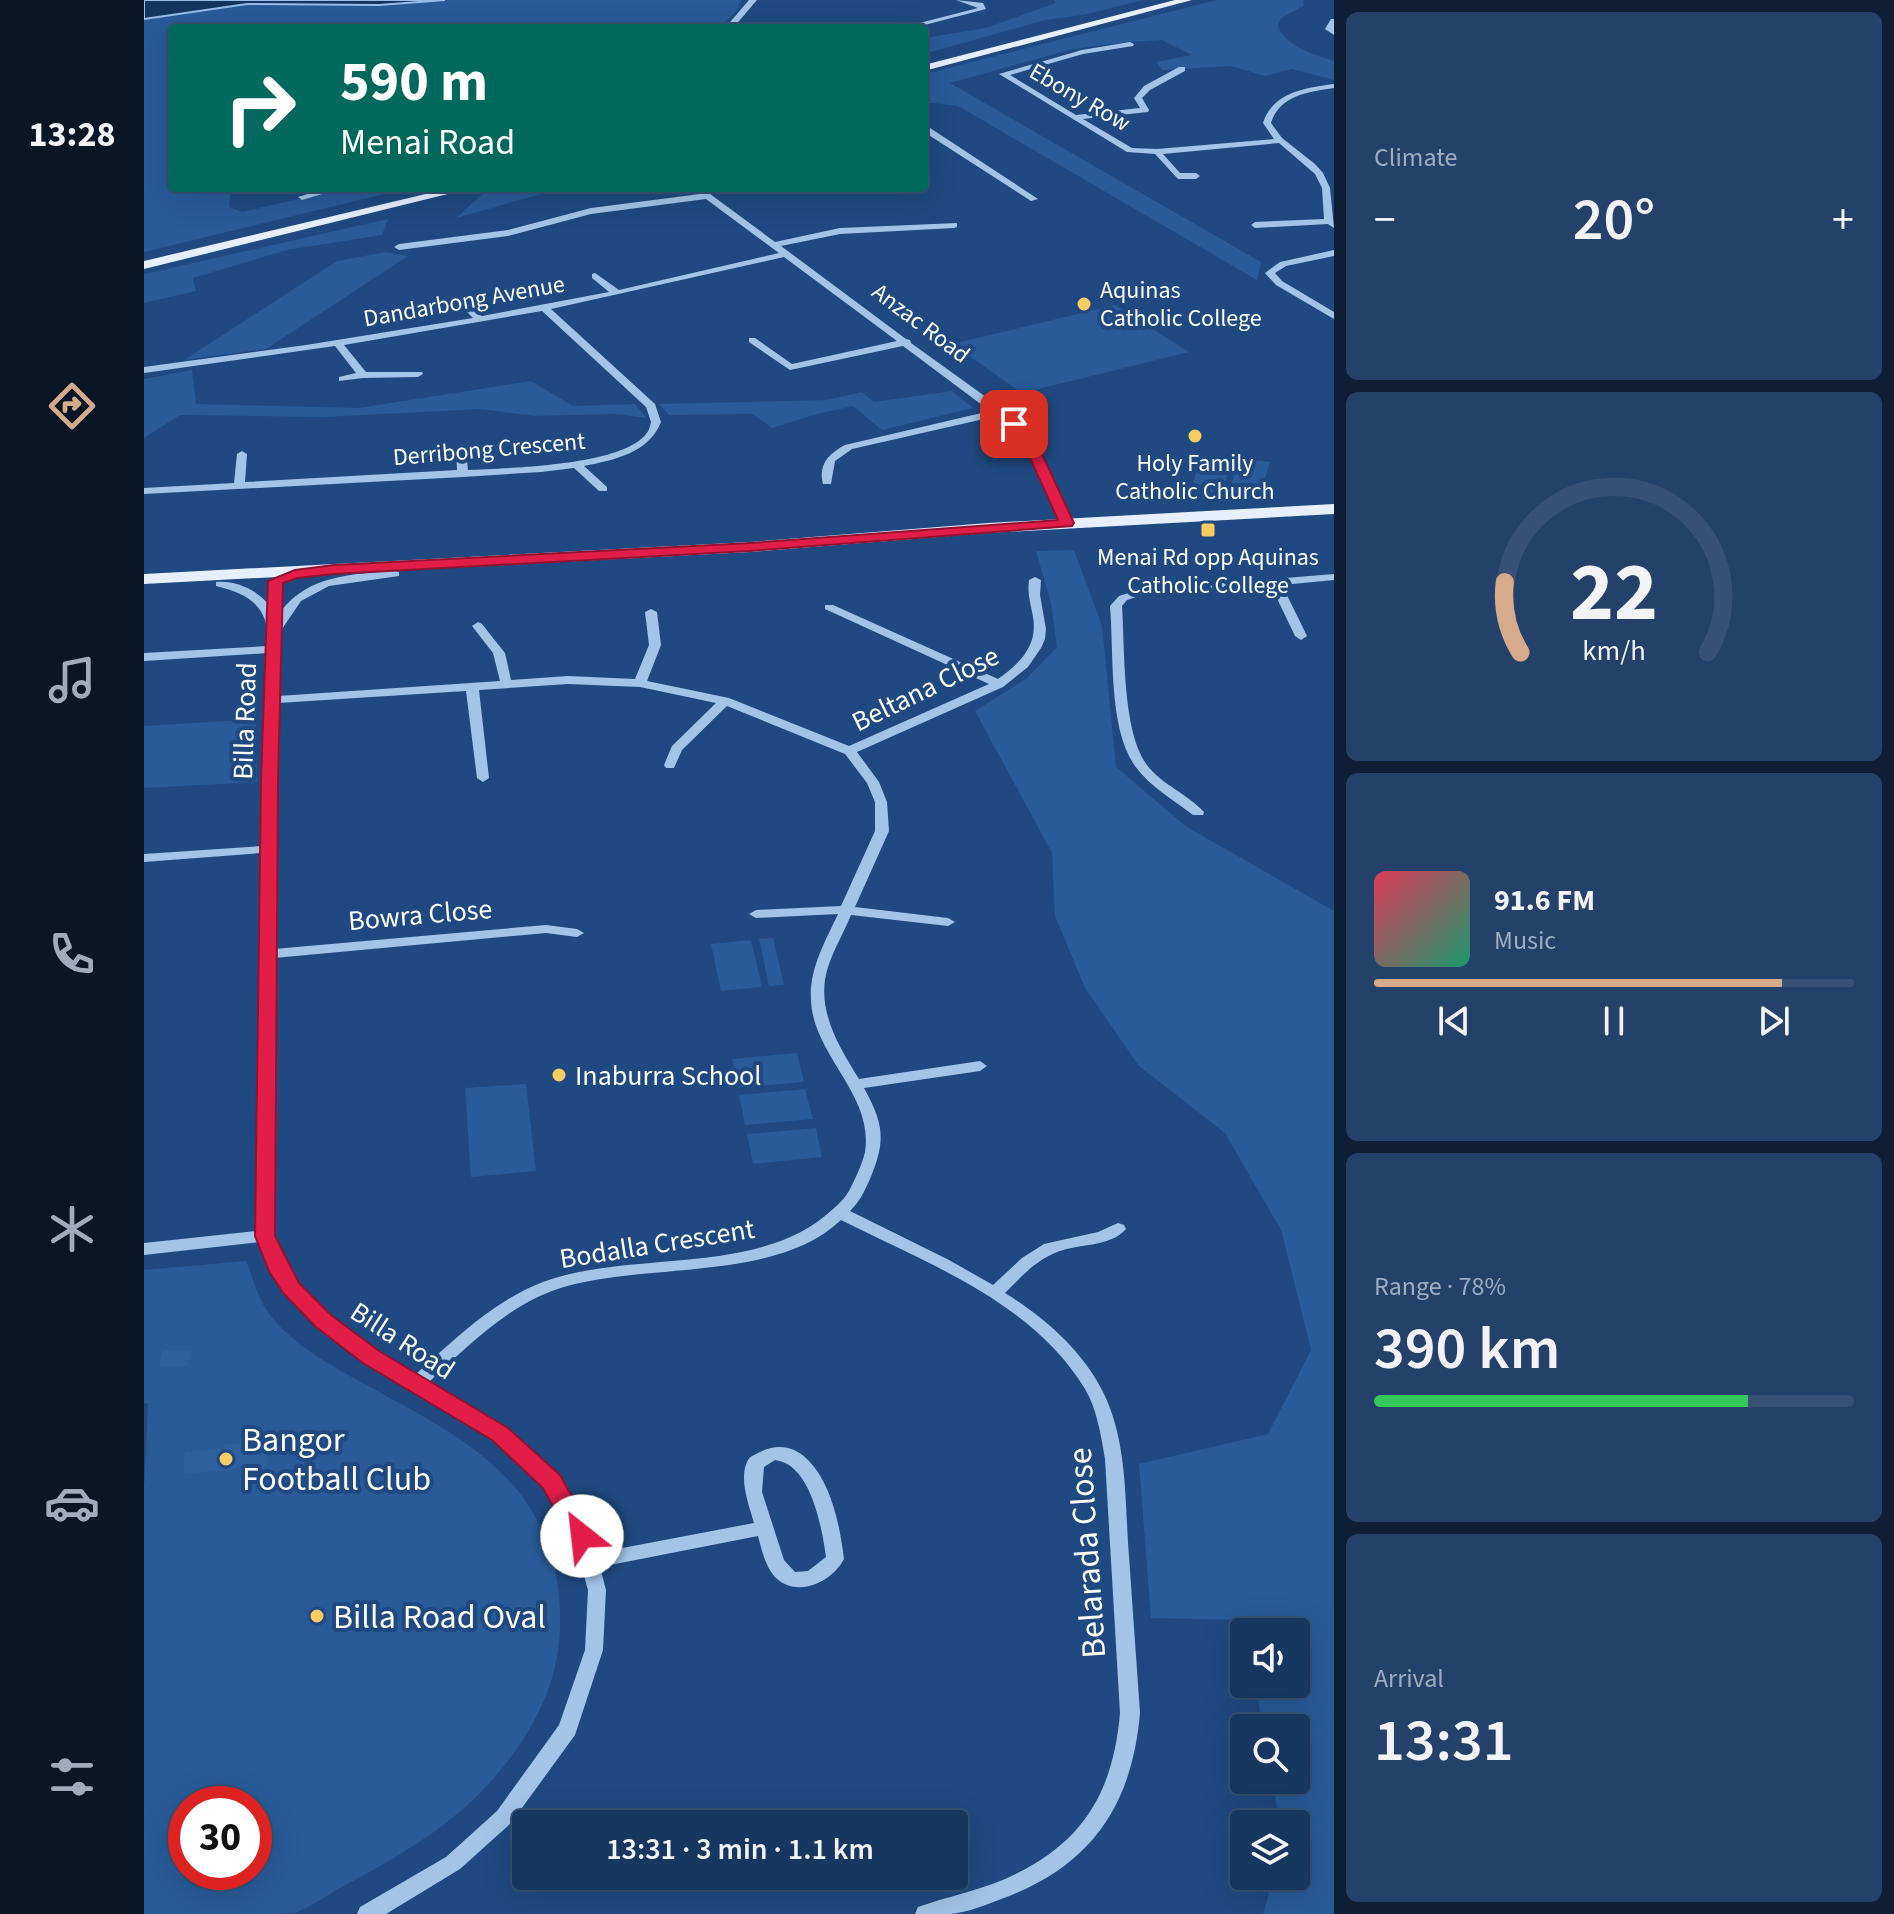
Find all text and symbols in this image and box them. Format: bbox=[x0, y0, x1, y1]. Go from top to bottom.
text: 590 m bbox=[340, 43, 488, 122]
street label: Ebony Row bbox=[1023, 54, 1137, 141]
icon: right bbox=[208, 56, 312, 160]
text: 13:28 bbox=[29, 109, 115, 160]
text: Menai Road bbox=[340, 117, 515, 168]
text: Climate bbox=[1374, 139, 1458, 176]
text: 20° bbox=[1573, 178, 1655, 263]
text: − bbox=[1374, 189, 1396, 252]
text: + bbox=[1832, 189, 1854, 252]
street label: Dandarbong Avenue bbox=[361, 267, 568, 336]
place label: Aquinas Catholic College bbox=[1100, 273, 1262, 336]
street label: Anzac Road bbox=[864, 275, 977, 372]
marker: Aquinas Catholic College bbox=[1075, 295, 1093, 313]
icon: directions bbox=[44, 378, 100, 434]
pin bbox=[980, 390, 1048, 458]
icon: arrive bbox=[992, 402, 1036, 446]
street label: Derribong Crescent bbox=[391, 424, 587, 475]
marker: Holy Family Catholic Church bbox=[1186, 427, 1204, 445]
place label: Holy Family Catholic Church bbox=[1115, 446, 1275, 509]
marker: Menai Rd opp Aquinas Catholic College bbox=[1199, 521, 1217, 539]
text: 22 bbox=[1570, 533, 1658, 651]
place label: Menai Rd opp Aquinas Catholic College bbox=[1097, 540, 1319, 603]
text: km/h bbox=[1582, 631, 1646, 671]
street label: Beltana Close bbox=[845, 636, 1006, 742]
icon: music bbox=[44, 652, 100, 708]
street label: Billa Road bbox=[223, 662, 267, 780]
text: 91.6 FM bbox=[1494, 879, 1595, 922]
street label: Bowra Close bbox=[346, 889, 494, 941]
text: Music bbox=[1494, 922, 1556, 959]
icon: phone bbox=[44, 926, 100, 982]
icon: previous bbox=[1432, 999, 1476, 1043]
icon: pause bbox=[1592, 999, 1636, 1043]
icon: next bbox=[1752, 999, 1796, 1043]
place label: Inaburra School bbox=[575, 1056, 761, 1096]
marker: Inaburra School bbox=[550, 1066, 568, 1084]
icon: climate bbox=[44, 1201, 100, 1257]
street label: Bodalla Crescent bbox=[557, 1209, 758, 1279]
text: Range · 78% bbox=[1374, 1268, 1506, 1305]
street label: Billa Road bbox=[342, 1292, 463, 1390]
text: 390 km bbox=[1374, 1307, 1560, 1392]
place label: Bangor Football Club bbox=[242, 1416, 431, 1504]
street label: Belarada Close bbox=[1056, 1446, 1119, 1660]
marker: Bangor Football Club bbox=[217, 1450, 235, 1468]
icon: car bbox=[44, 1475, 100, 1531]
position arrow bbox=[540, 1494, 624, 1578]
place label: Billa Road Oval bbox=[333, 1593, 546, 1642]
marker: Billa Road Oval bbox=[308, 1607, 326, 1625]
map controls bbox=[1230, 1618, 1310, 1890]
button: sound bbox=[1230, 1618, 1310, 1698]
text: Arrival bbox=[1374, 1660, 1444, 1697]
text: 13:31 bbox=[1374, 1699, 1514, 1784]
button: search bbox=[1230, 1714, 1310, 1794]
icon: filters bbox=[44, 1749, 100, 1805]
speed limit sign: 30 bbox=[168, 1786, 272, 1890]
button: layers bbox=[1230, 1810, 1310, 1890]
text: 13:31 · 3 min · 1.1 km bbox=[606, 1828, 874, 1871]

